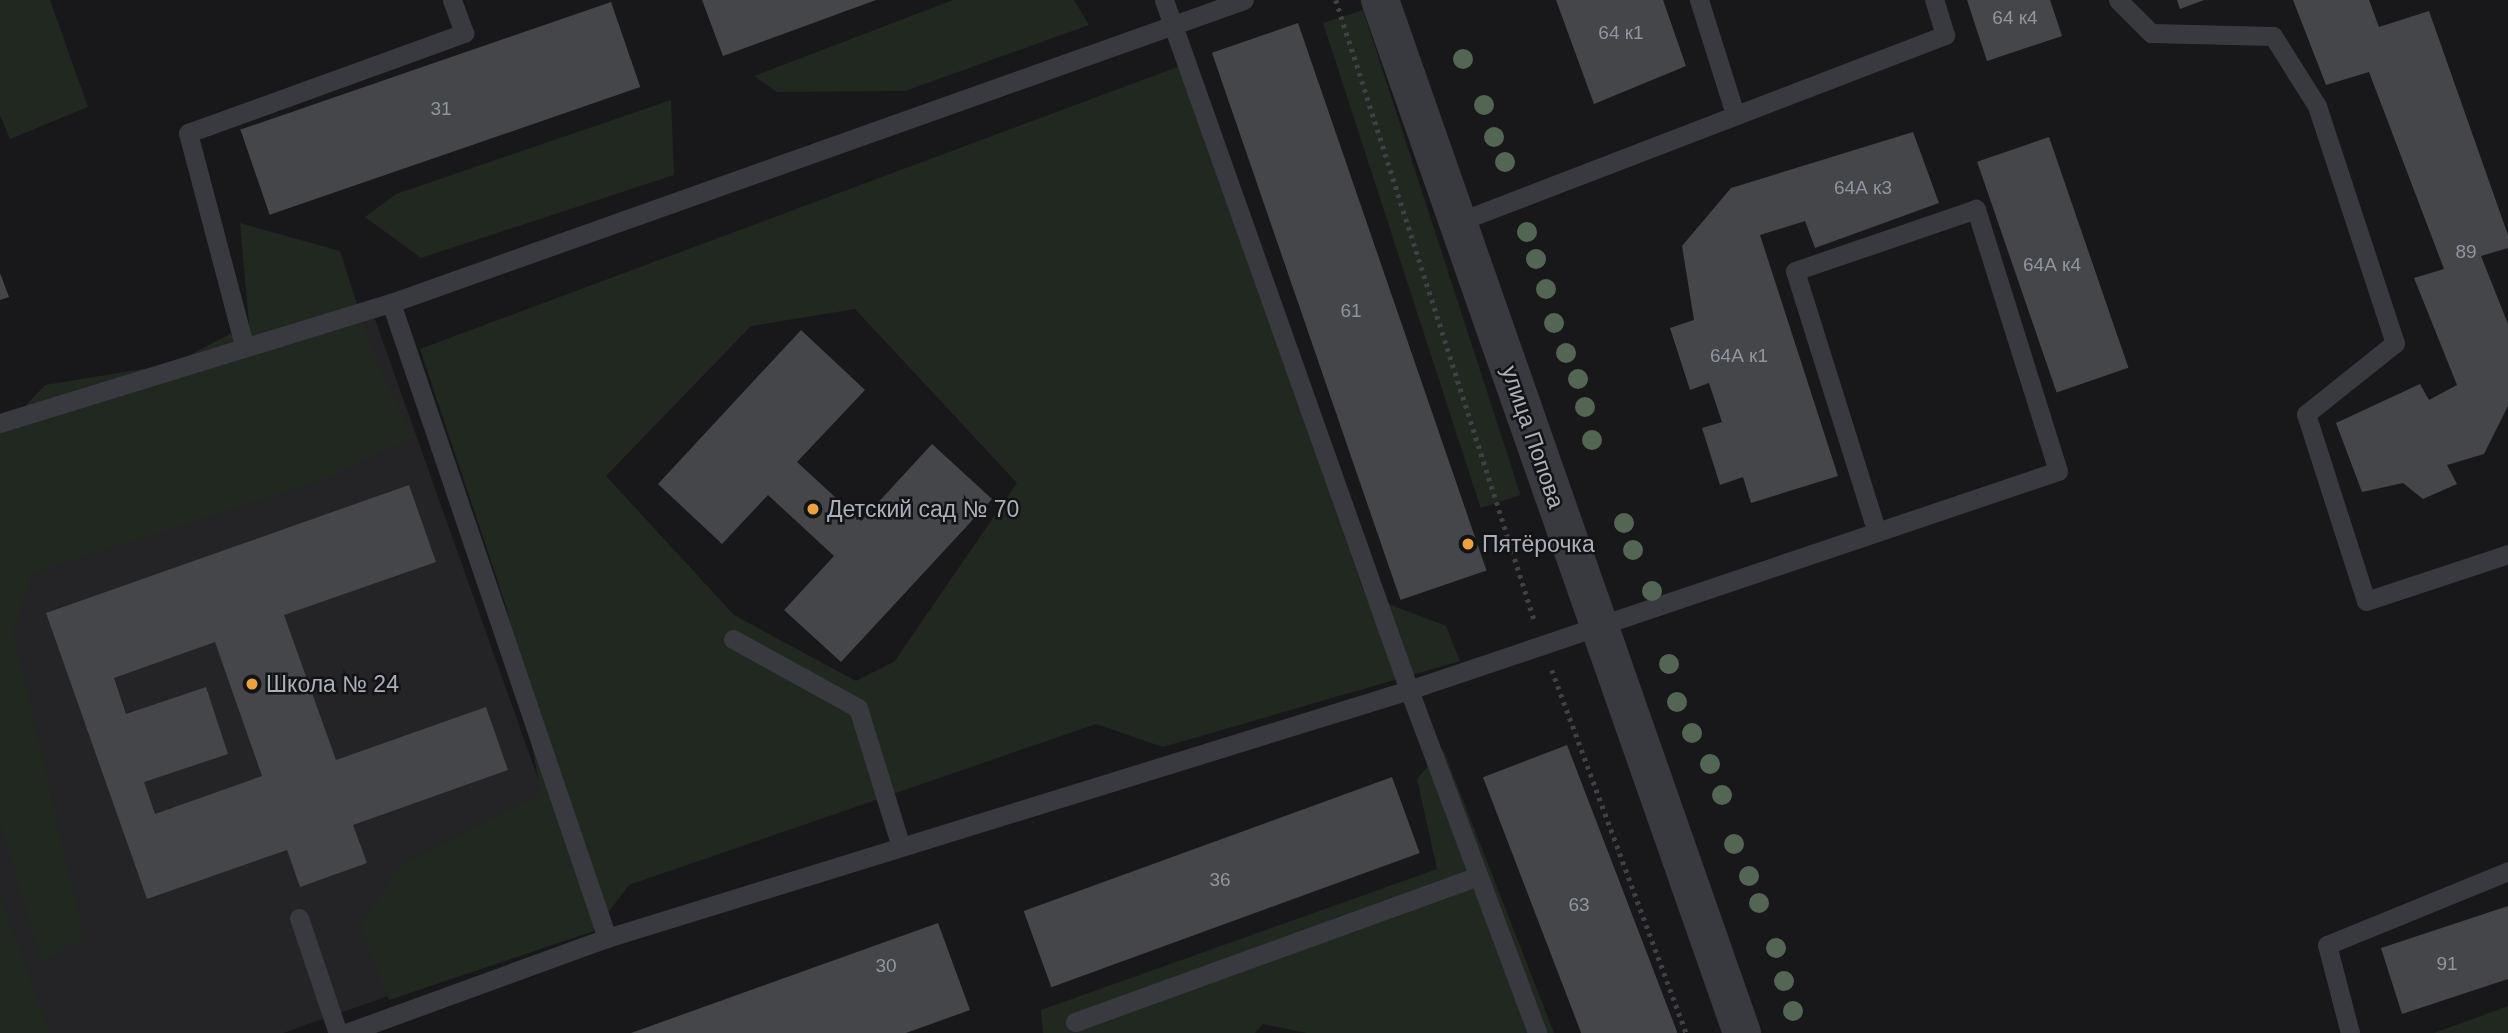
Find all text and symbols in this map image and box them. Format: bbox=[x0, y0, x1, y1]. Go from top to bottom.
house number: 64 к4 bbox=[1992, 7, 2038, 29]
house number: 64 к1 bbox=[1598, 22, 1644, 44]
house number: 31 bbox=[430, 98, 452, 120]
house number: 64А к3 bbox=[1834, 177, 1892, 199]
house number: 89 bbox=[2455, 241, 2477, 263]
house number: 64А к4 bbox=[2023, 254, 2081, 276]
house number: 61 bbox=[1340, 300, 1362, 322]
house number: 64А к1 bbox=[1710, 345, 1768, 367]
street label: улица Попова bbox=[1496, 362, 1570, 512]
place label: Детский сад № 70 bbox=[827, 495, 1019, 523]
marker: Детский сад № 70 bbox=[805, 501, 821, 517]
place label: Пятёрочка bbox=[1482, 530, 1595, 558]
marker: Пятёрочка bbox=[1460, 536, 1476, 552]
place label: Школа № 24 bbox=[266, 670, 399, 698]
marker: Школа № 24 bbox=[244, 676, 260, 692]
house number: 36 bbox=[1209, 869, 1231, 891]
house number: 63 bbox=[1568, 894, 1590, 916]
house number: 91 bbox=[2436, 953, 2458, 975]
house number: 30 bbox=[875, 955, 897, 977]

